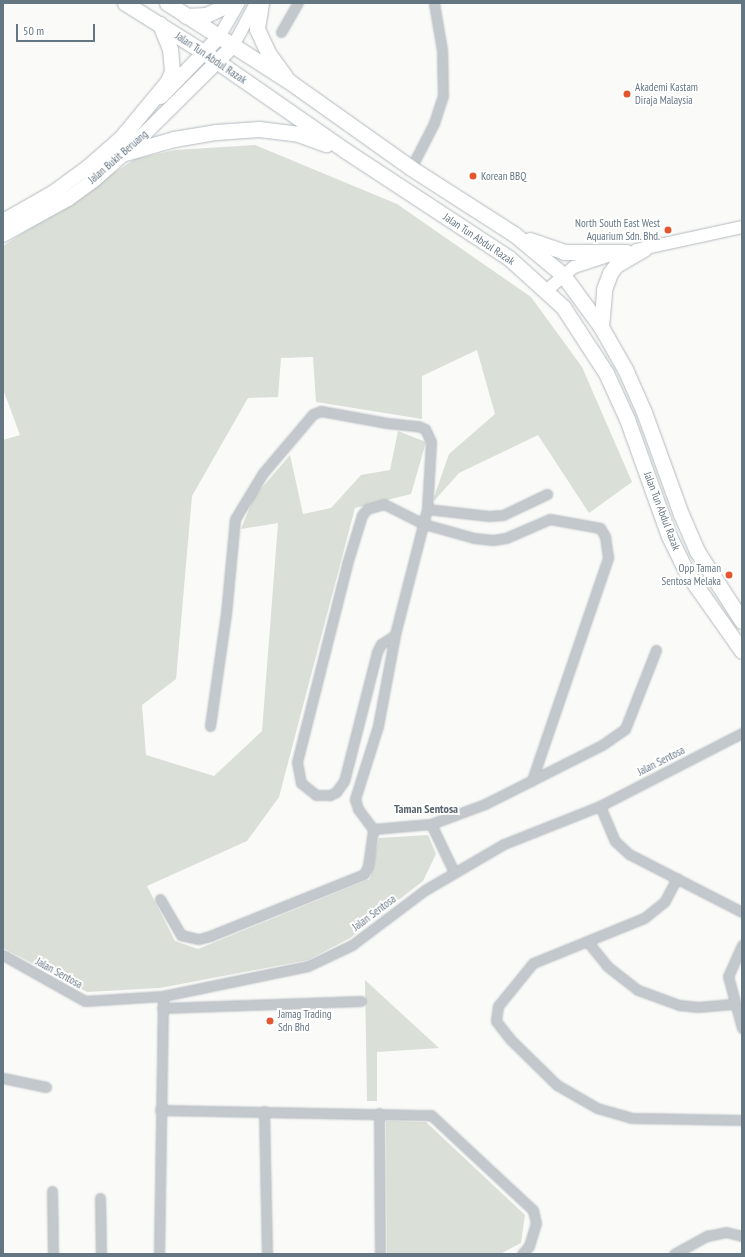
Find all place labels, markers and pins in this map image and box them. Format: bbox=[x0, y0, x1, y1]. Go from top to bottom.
place label: Akademi Kastam Diraja Malaysia bbox=[635, 81, 698, 107]
marker: Akademi Kastam Diraja Malaysia bbox=[622, 89, 632, 99]
place label: Korean BBQ bbox=[481, 169, 526, 183]
marker: Korean BBQ bbox=[468, 171, 478, 181]
place label: North South East West Aquarium Sdn. Bhd. bbox=[575, 217, 660, 243]
marker: North South East West Aquarium Sdn. Bhd. bbox=[663, 225, 673, 235]
place label: Opp Taman Sentosa Melaka bbox=[662, 562, 721, 588]
marker: Opp Taman Sentosa Melaka bbox=[724, 570, 734, 580]
place label: Jamag Trading Sdn Bhd bbox=[278, 1008, 332, 1034]
marker: Jamag Trading Sdn Bhd bbox=[265, 1016, 275, 1026]

